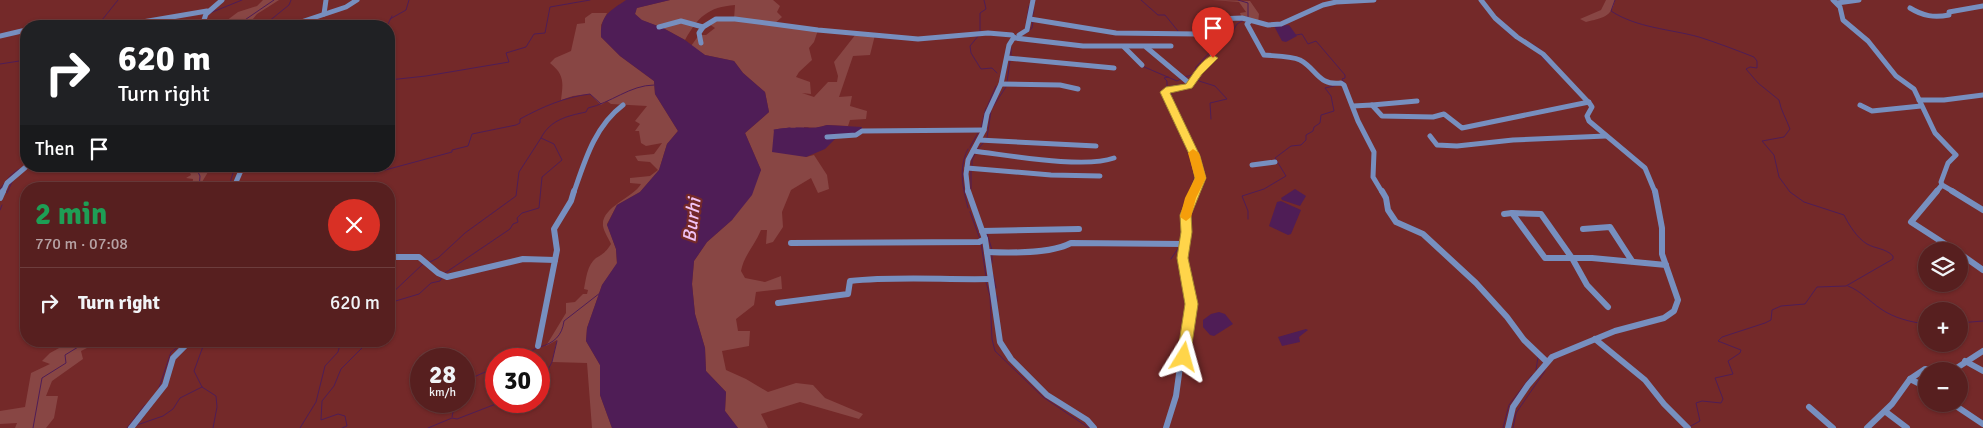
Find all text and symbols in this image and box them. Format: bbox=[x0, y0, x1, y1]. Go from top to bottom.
pin bbox=[1192, 7, 1234, 58]
icon: arrive bbox=[1199, 14, 1227, 42]
text: 620 m bbox=[118, 37, 211, 80]
icon: right bbox=[35, 40, 100, 105]
text: Turn right bbox=[118, 80, 210, 107]
icon: arrive bbox=[85, 135, 113, 163]
text: Then bbox=[35, 137, 75, 161]
water label: Burhi bbox=[677, 195, 707, 244]
text: 2 min bbox=[35, 196, 107, 233]
button: close bbox=[328, 199, 380, 251]
text: 770 m · 07:08 bbox=[35, 234, 128, 254]
map controls bbox=[1918, 242, 1968, 412]
button: layers bbox=[1918, 242, 1968, 292]
icon: right bbox=[35, 289, 63, 317]
text: Turn right bbox=[78, 291, 160, 315]
text: 620 m bbox=[330, 291, 380, 315]
button: + bbox=[1918, 302, 1968, 352]
position arrow bbox=[1157, 330, 1209, 382]
speed limit sign: 30 bbox=[485, 348, 550, 413]
text: 28 bbox=[429, 359, 456, 390]
button: − bbox=[1918, 362, 1968, 412]
text: km/h bbox=[429, 385, 456, 400]

